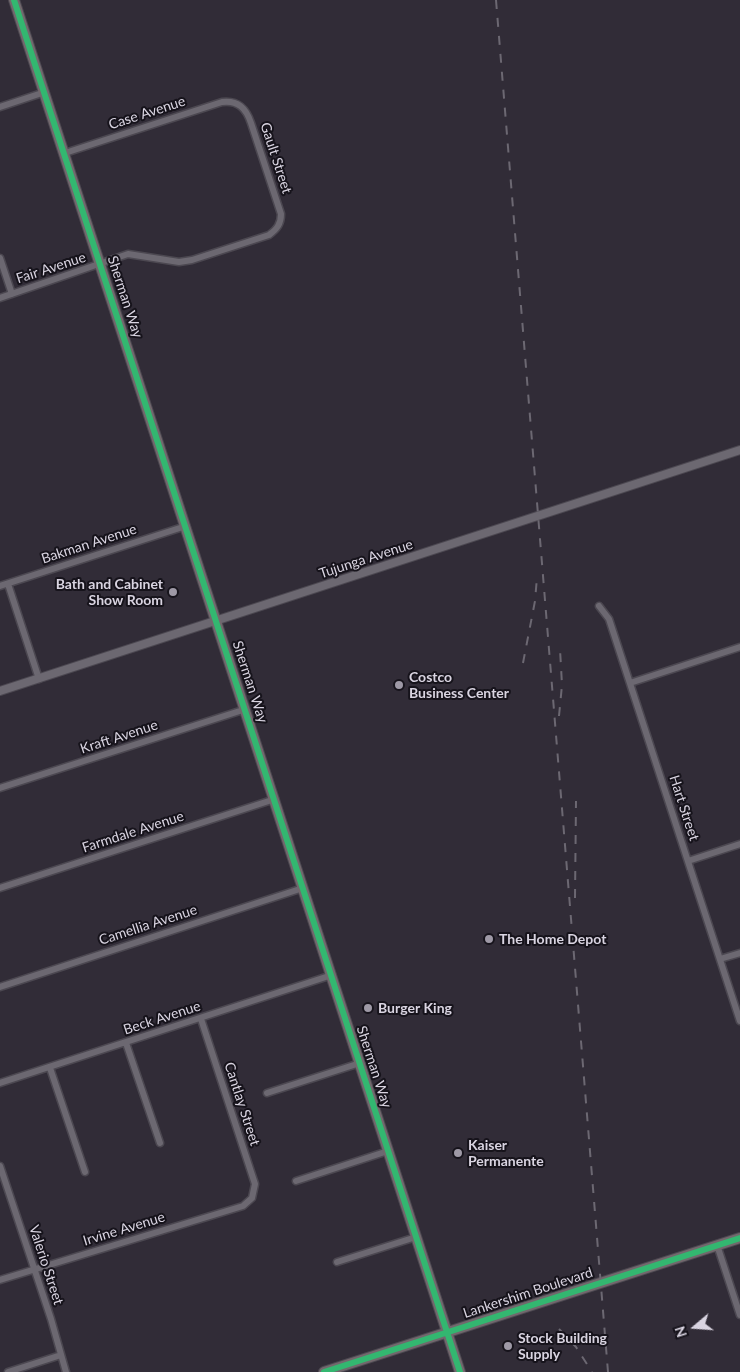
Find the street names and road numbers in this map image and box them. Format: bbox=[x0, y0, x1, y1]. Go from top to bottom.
street label: Case Avenue bbox=[107, 93, 187, 133]
street label: Gault Street bbox=[257, 120, 295, 196]
street label: Fair Avenue bbox=[14, 249, 88, 287]
street label: Sherman Way bbox=[104, 254, 146, 340]
street label: Bakman Avenue bbox=[39, 521, 139, 567]
street label: Tujunga Avenue bbox=[317, 536, 415, 582]
street label: Sherman Way bbox=[229, 639, 271, 725]
street label: Kraft Avenue bbox=[78, 717, 160, 757]
street label: Hart Street bbox=[666, 773, 702, 843]
street label: Farmdale Avenue bbox=[80, 808, 186, 856]
street label: Camellia Avenue bbox=[97, 901, 199, 949]
street label: Beck Avenue bbox=[121, 998, 203, 1038]
street label: Sherman Way bbox=[353, 1024, 395, 1110]
street label: Cantlay Street bbox=[221, 1060, 263, 1148]
street label: Irvine Avenue bbox=[81, 1209, 167, 1249]
street label: Valerio Street bbox=[25, 1223, 67, 1307]
street label: Lankershim Boulevard bbox=[461, 1264, 595, 1322]

